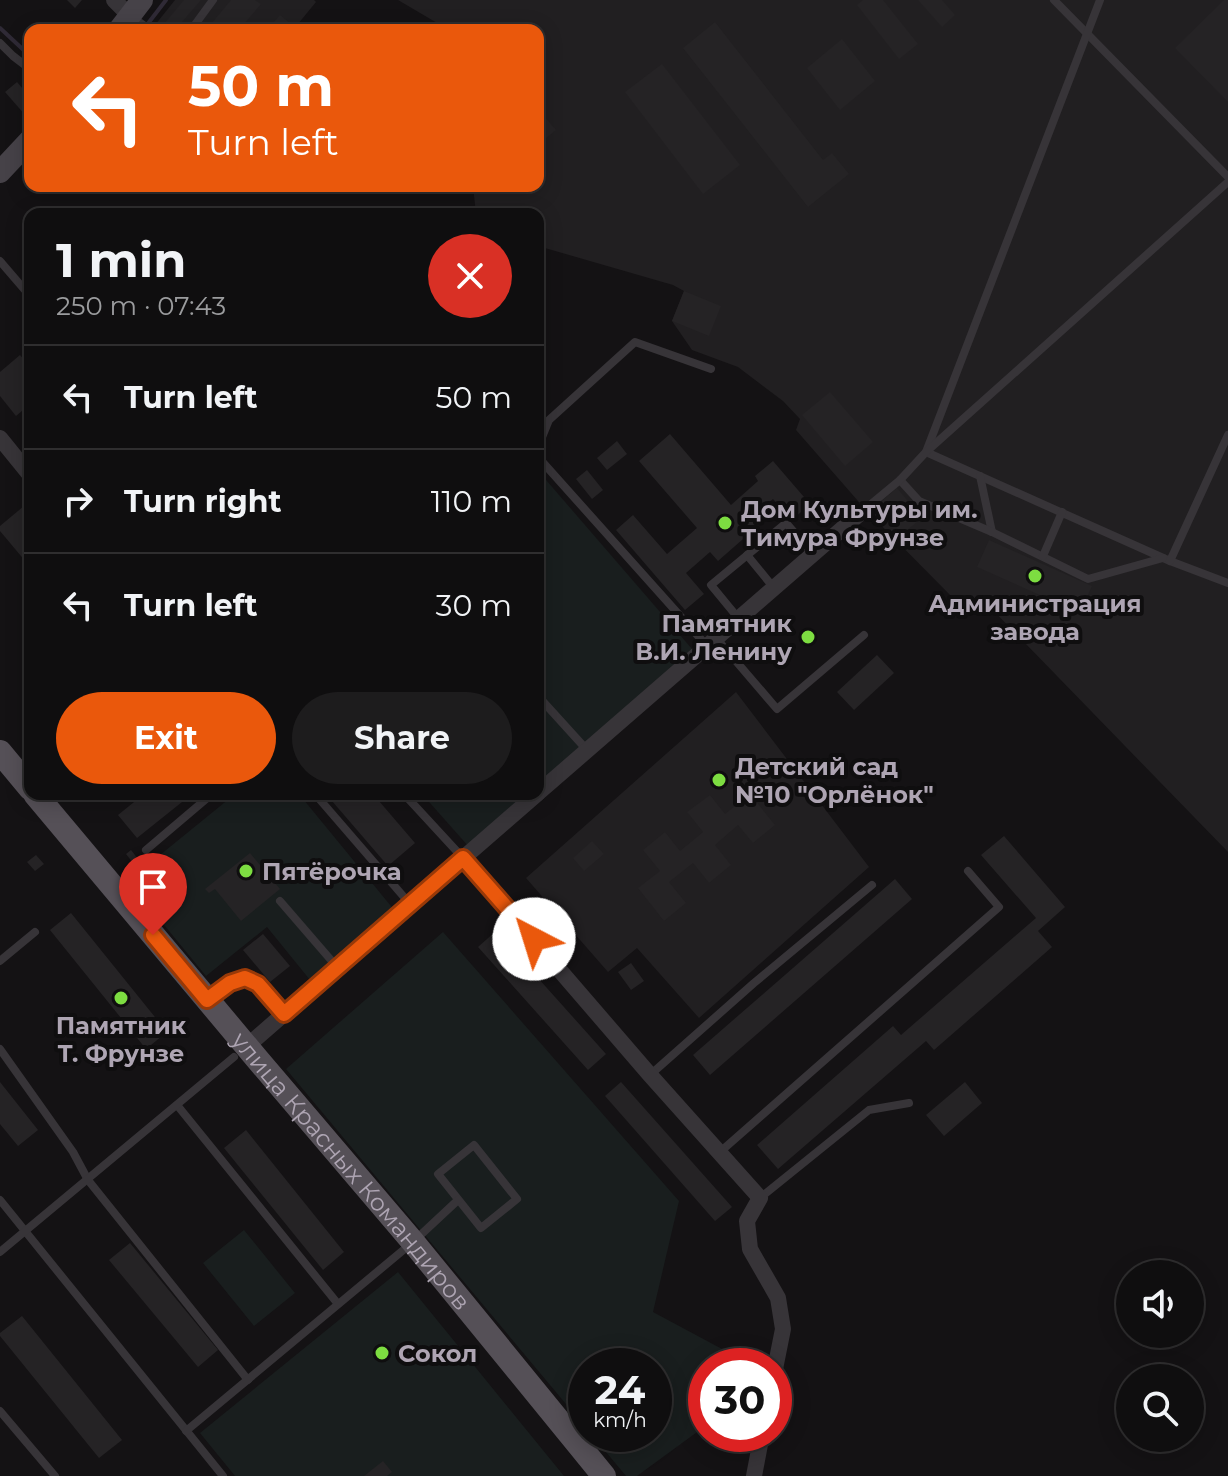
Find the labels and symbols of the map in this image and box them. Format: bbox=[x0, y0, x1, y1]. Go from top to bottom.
place label: Дом Культуры им. Тимура Фрунзе bbox=[741, 495, 977, 552]
marker: Дом Культуры им. Тимура Фрунзе bbox=[716, 514, 734, 532]
marker: Администрация завода bbox=[1026, 567, 1044, 585]
place label: Администрация завода bbox=[928, 589, 1142, 646]
place label: Памятник В.И. Ленину bbox=[635, 609, 793, 666]
marker: Памятник В.И. Ленину bbox=[799, 628, 817, 646]
place label: Детский сад №10 "Орлёнок" bbox=[735, 752, 934, 809]
marker: Детский сад №10 "Орлёнок" bbox=[710, 771, 728, 789]
pin bbox=[119, 853, 187, 935]
place label: Пятёрочка bbox=[262, 857, 402, 886]
marker: Пятёрочка bbox=[237, 862, 255, 880]
position arrow bbox=[492, 897, 576, 981]
marker: Памятник Т. Фрунзе bbox=[112, 989, 130, 1007]
place label: Памятник Т. Фрунзе bbox=[56, 1011, 187, 1068]
street label: улица Красных Командиров bbox=[225, 1025, 477, 1316]
place label: Сокол bbox=[398, 1339, 477, 1368]
marker: Сокол bbox=[373, 1344, 391, 1362]
speed limit sign: 30 bbox=[688, 1348, 792, 1452]

